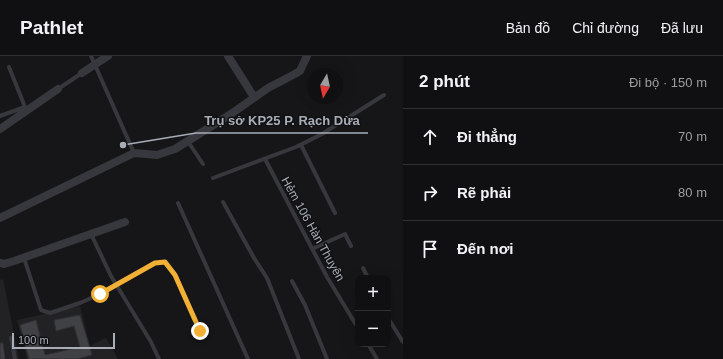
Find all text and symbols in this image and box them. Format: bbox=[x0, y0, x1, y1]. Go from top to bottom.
text: Pathlet bbox=[20, 17, 83, 38]
text: Bản đồ bbox=[506, 20, 550, 36]
text: Chỉ đường bbox=[572, 20, 639, 36]
text: Đã lưu bbox=[661, 20, 703, 36]
north arrow bbox=[307, 68, 343, 104]
text: 2 phút bbox=[419, 72, 470, 91]
text: Đi bộ · 150 m bbox=[629, 75, 707, 90]
callout: Trụ sở KP25 P. Rạch Dừa bbox=[196, 108, 368, 133]
text: Trụ sở KP25 P. Rạch Dừa bbox=[204, 113, 361, 128]
icon: ahead bbox=[419, 126, 441, 148]
text: Đi thẳng bbox=[457, 128, 517, 145]
text: 70 m bbox=[678, 129, 707, 144]
street label: Hẻm 106 Hàn Thuyên bbox=[278, 174, 348, 284]
icon: right bbox=[419, 182, 441, 204]
text: Rẽ phải bbox=[457, 184, 511, 201]
text: 80 m bbox=[678, 185, 707, 200]
icon: arrive bbox=[419, 238, 441, 260]
text: Đến nơi bbox=[457, 240, 514, 257]
map controls bbox=[355, 275, 391, 347]
button: + bbox=[355, 275, 391, 311]
route start bbox=[91, 285, 109, 303]
button: − bbox=[355, 311, 391, 347]
route end bbox=[191, 322, 209, 340]
scale bar bbox=[12, 331, 115, 350]
text: 100 m bbox=[18, 334, 49, 346]

